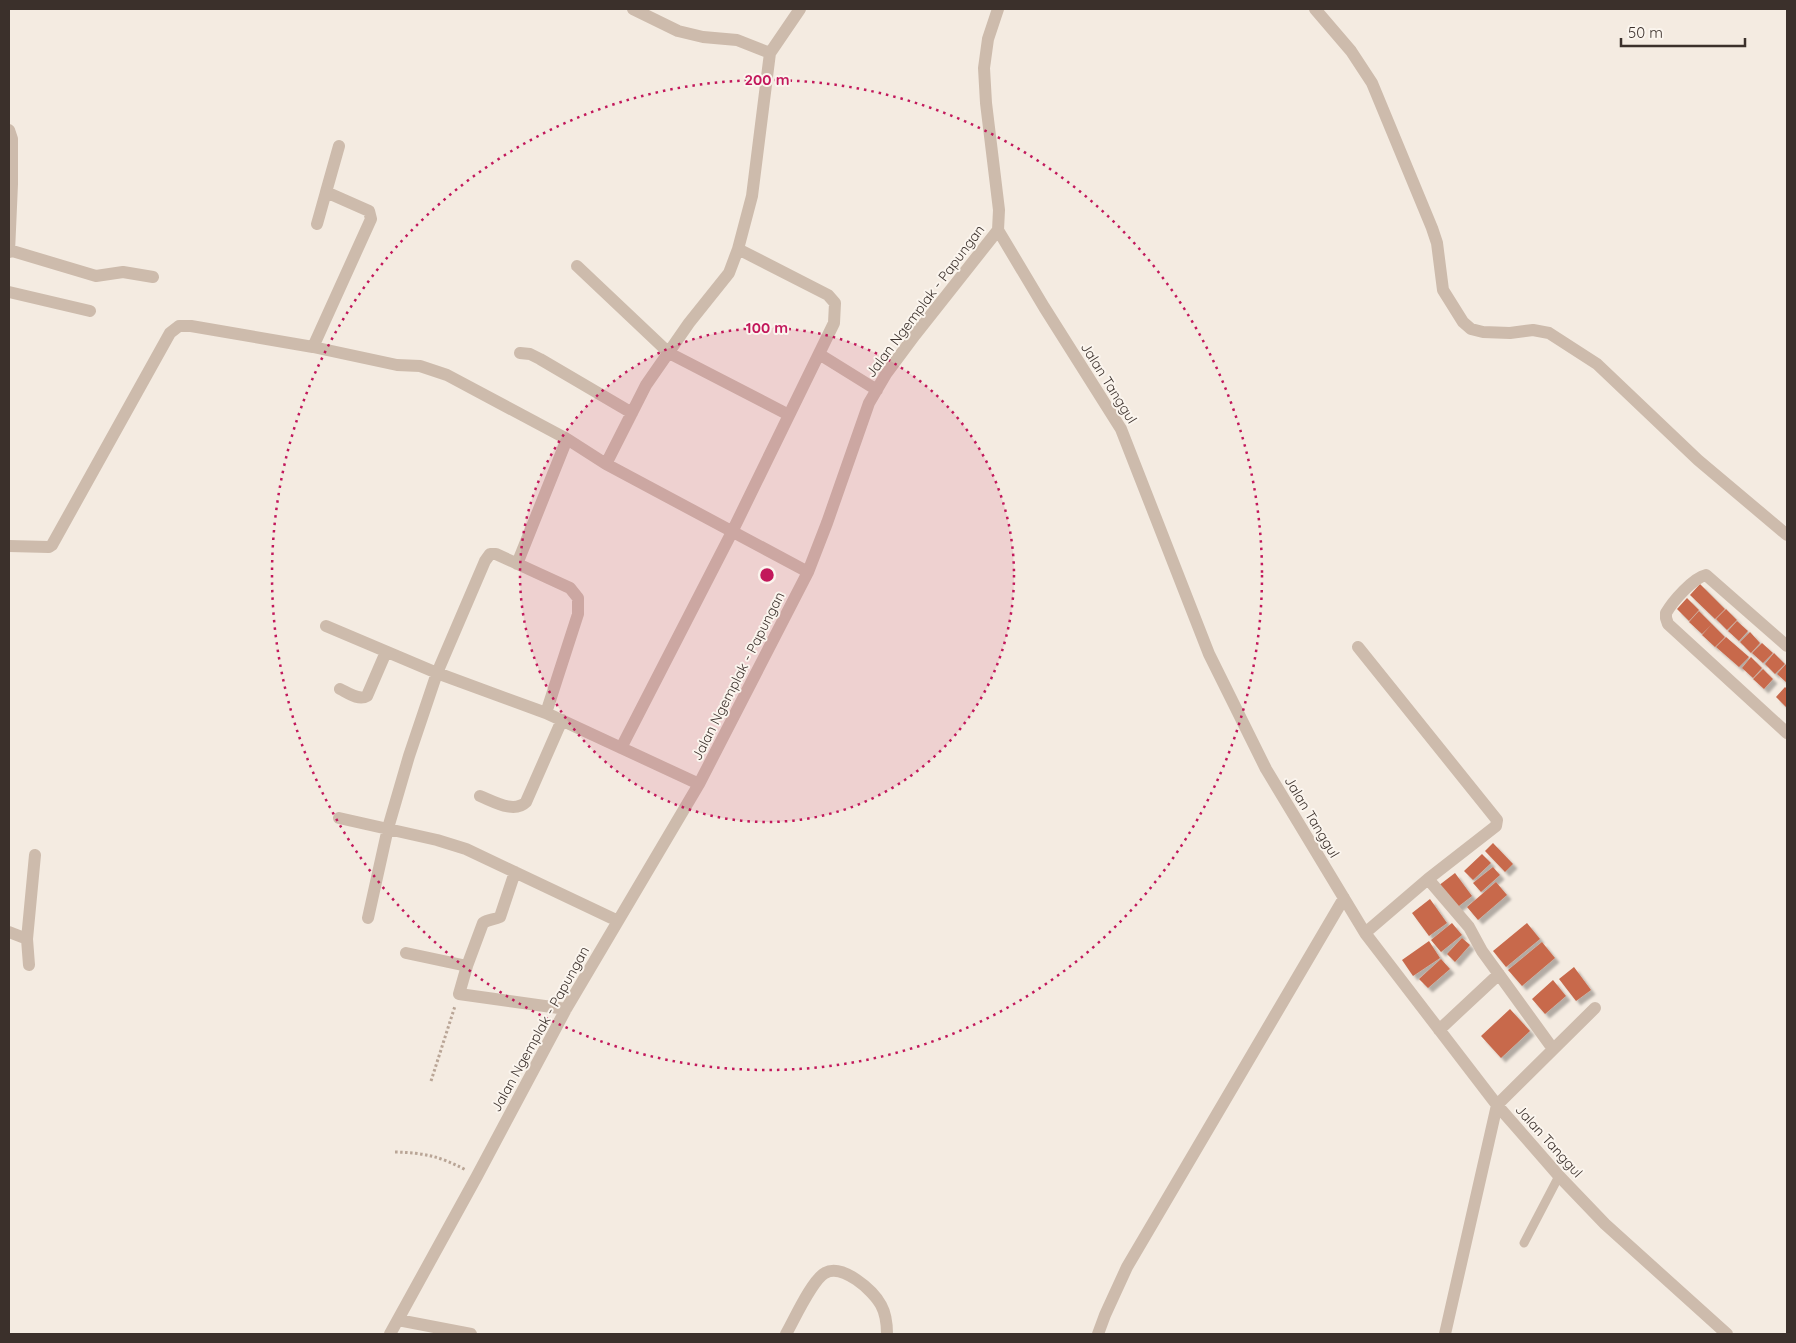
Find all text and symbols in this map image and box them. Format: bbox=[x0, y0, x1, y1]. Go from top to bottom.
scale bar bbox=[1621, 15, 1745, 47]
text: 50 m bbox=[1628, 23, 1663, 42]
text: 200 m bbox=[745, 70, 790, 89]
street label: Jalan Ngemplak - Papungan bbox=[862, 221, 988, 381]
text: 100 m bbox=[746, 318, 788, 337]
street label: Jalan Tanggul bbox=[1077, 339, 1141, 427]
centre of rings bbox=[758, 566, 776, 584]
street label: Jalan Ngemplak - Papungan bbox=[688, 589, 788, 763]
street label: Jalan Tanggul bbox=[1281, 773, 1343, 861]
street label: Jalan Ngemplak - Papungan bbox=[487, 943, 593, 1115]
street label: Jalan Tanggul bbox=[1511, 1101, 1587, 1181]

